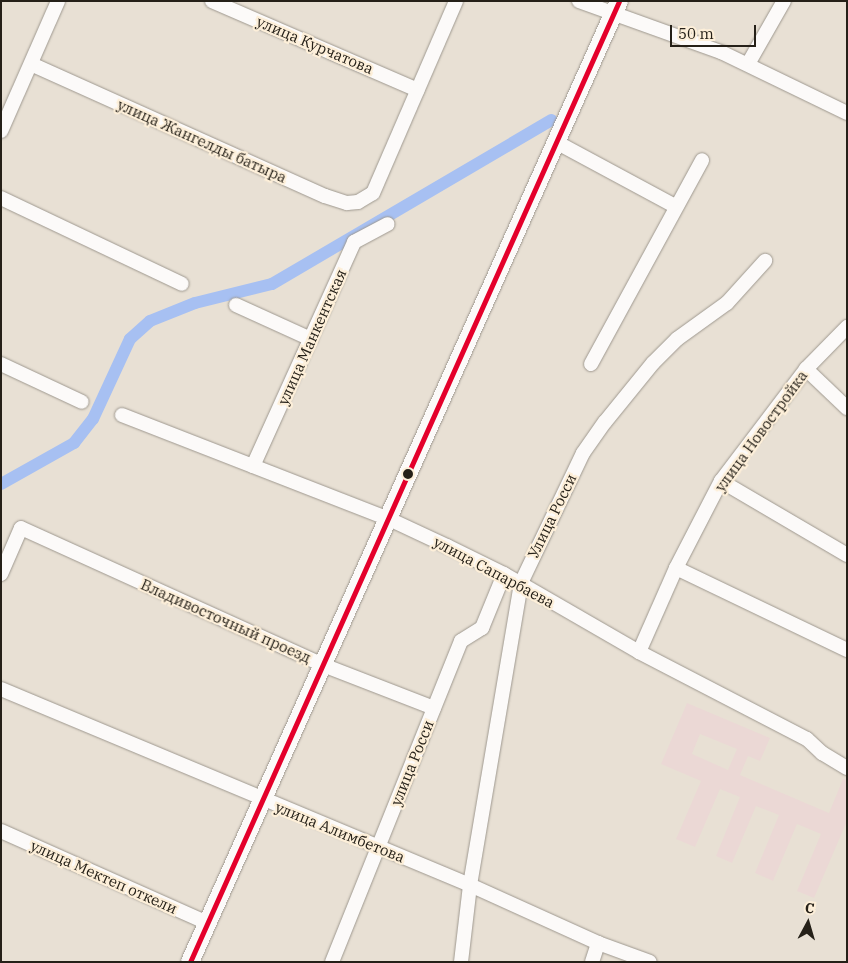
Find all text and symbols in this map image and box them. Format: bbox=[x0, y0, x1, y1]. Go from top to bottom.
street label: улица Курчатова bbox=[254, 12, 376, 78]
scale bar bbox=[673, 15, 759, 47]
text: 50 m bbox=[678, 24, 714, 43]
street label: улица Жангелды батыра bbox=[115, 95, 289, 187]
street label: улица Манкентская bbox=[274, 266, 350, 408]
street label: улица Новостройка bbox=[711, 367, 811, 495]
unlabelled marker bbox=[403, 469, 413, 479]
street label: Улица Росси bbox=[524, 471, 580, 561]
street label: улица Сапарбаева bbox=[430, 533, 558, 611]
street label: Владивосточный проезд bbox=[138, 575, 314, 667]
street label: улица Росси bbox=[387, 718, 437, 808]
street label: улица Алимбетова bbox=[273, 798, 407, 866]
street label: улица Мектеп откели bbox=[28, 836, 180, 918]
north arrow bbox=[783, 898, 833, 948]
text: С bbox=[804, 899, 815, 918]

